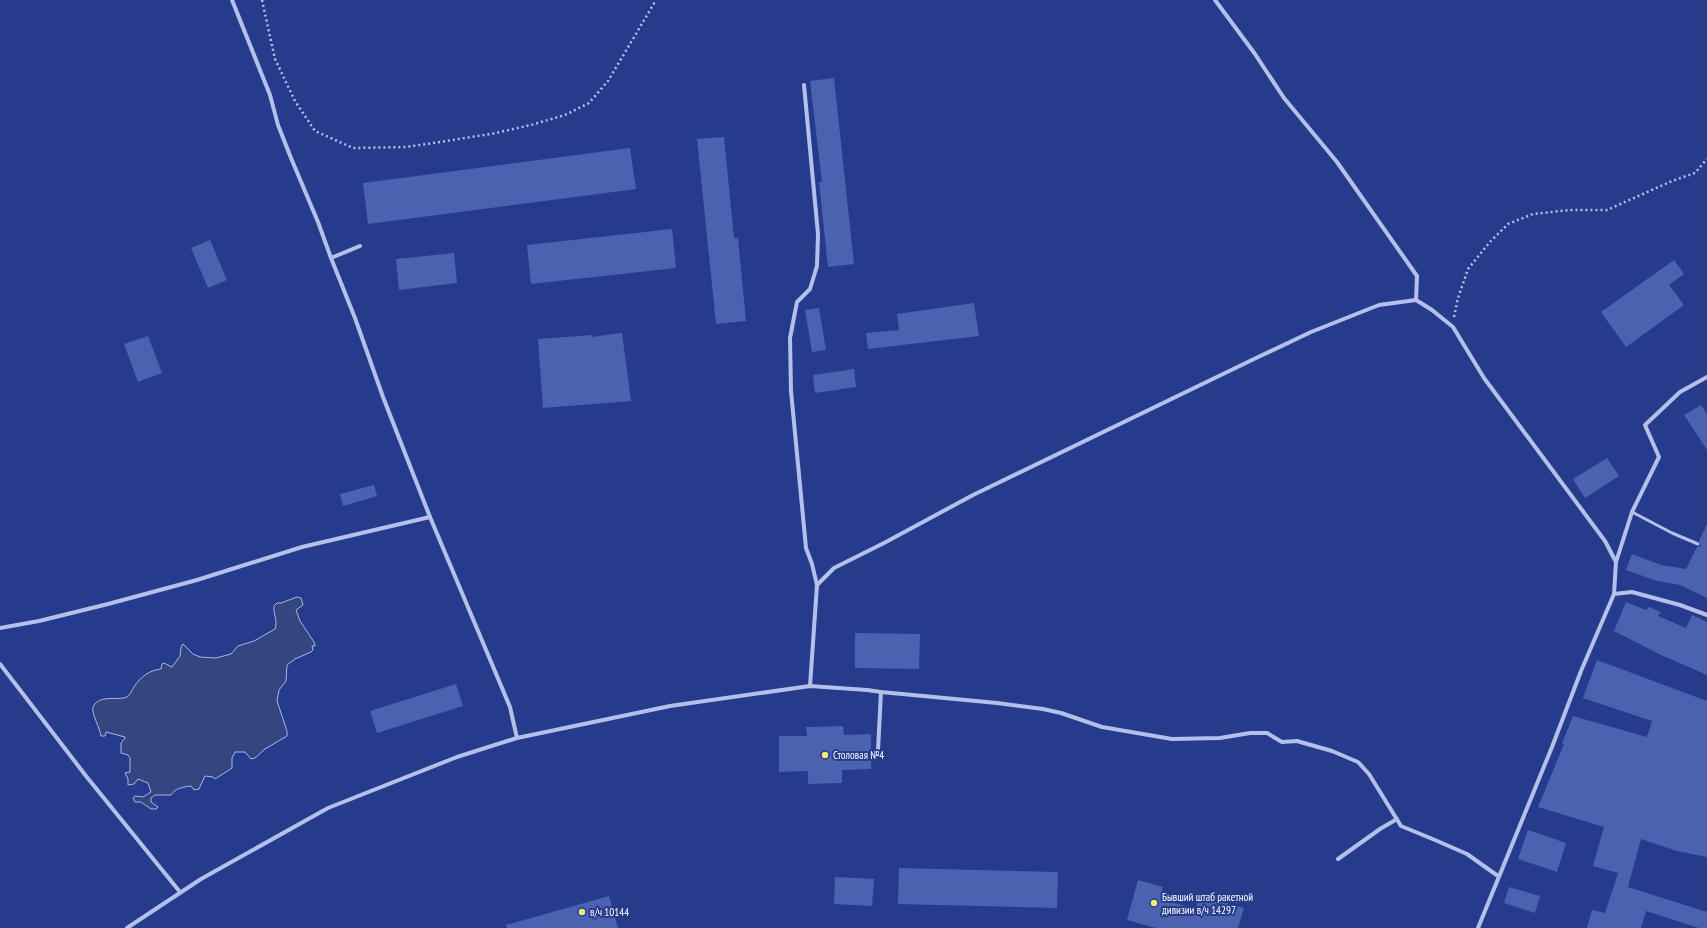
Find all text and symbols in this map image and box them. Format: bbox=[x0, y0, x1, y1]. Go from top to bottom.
place label: Столовая №4 bbox=[833, 748, 884, 762]
marker: Столовая №4 bbox=[820, 750, 830, 760]
place label: Бывший штаб ракетной дивизии в/ч 14297 bbox=[1162, 890, 1253, 917]
marker: Бывший штаб ракетной дивизии в/ч 14297 bbox=[1149, 898, 1159, 908]
place label: в/ч 10144 bbox=[590, 905, 629, 919]
marker: в/ч 10144 bbox=[577, 907, 587, 917]

